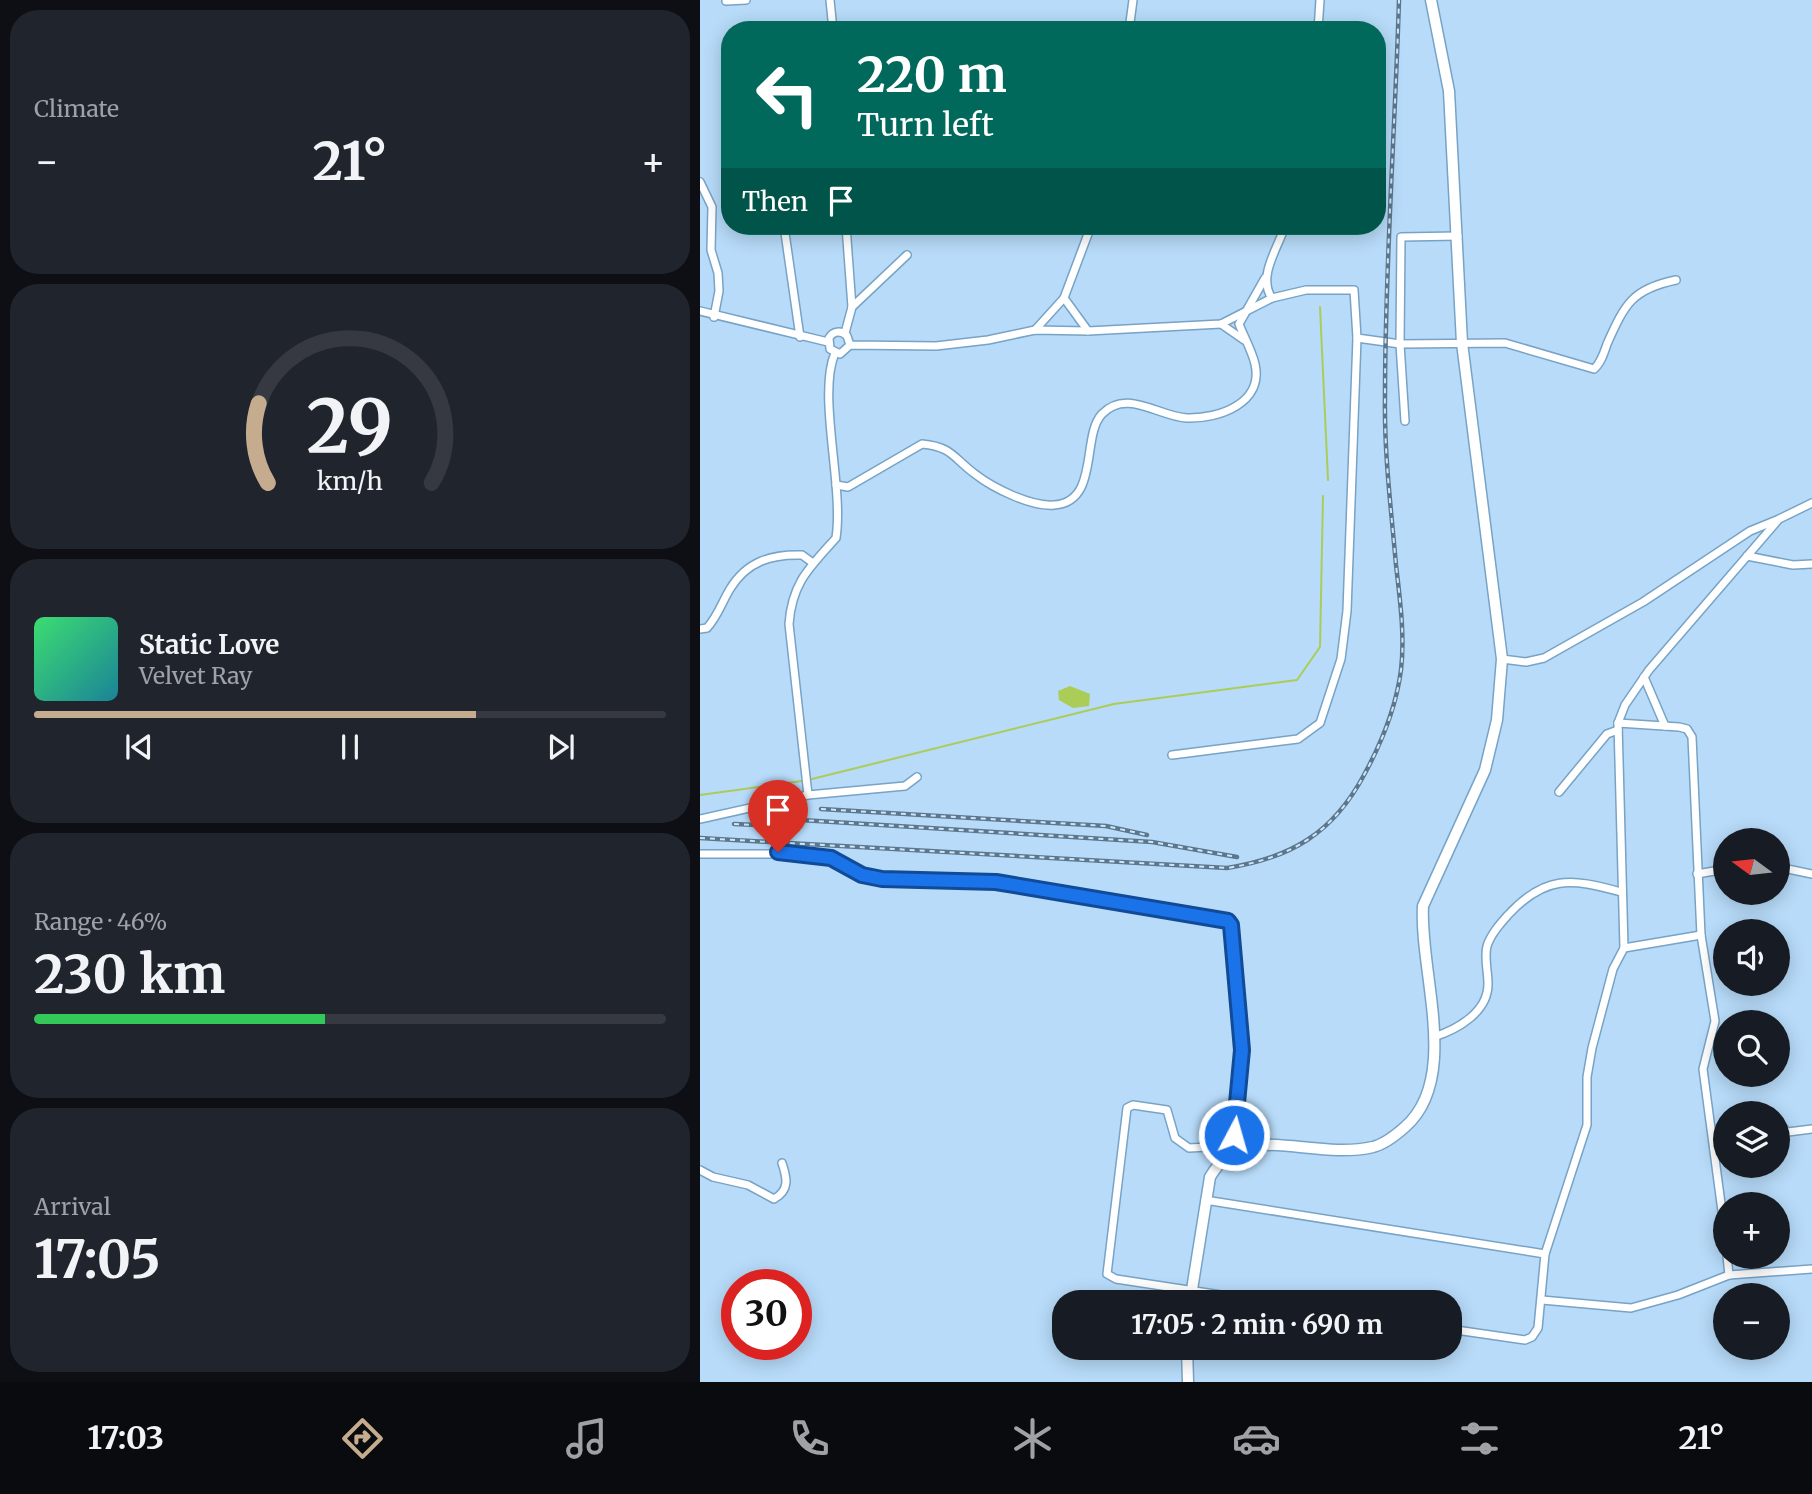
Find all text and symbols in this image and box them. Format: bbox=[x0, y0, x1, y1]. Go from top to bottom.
text: 220 m bbox=[857, 44, 1007, 105]
icon: left bbox=[742, 49, 833, 140]
text: Climate bbox=[34, 94, 119, 123]
text: Turn left bbox=[857, 105, 994, 145]
text: 21° bbox=[312, 129, 388, 194]
text: − bbox=[34, 138, 59, 185]
text: + bbox=[641, 138, 666, 185]
icon: arrive bbox=[822, 182, 860, 220]
text: Then bbox=[742, 185, 808, 218]
text: 29 bbox=[307, 381, 393, 473]
text: km/h bbox=[317, 464, 383, 496]
text: Static Love bbox=[139, 628, 279, 661]
text: Velvet Ray bbox=[139, 661, 252, 690]
icon: previous bbox=[120, 728, 158, 766]
icon: pause bbox=[331, 728, 369, 766]
icon: next bbox=[542, 728, 580, 766]
pin bbox=[748, 780, 808, 852]
icon: arrive bbox=[759, 791, 797, 829]
north arrow bbox=[1713, 828, 1790, 905]
map controls bbox=[1713, 828, 1790, 1360]
text: Range · 46% bbox=[34, 907, 167, 936]
button: sound bbox=[1713, 919, 1790, 996]
text: 230 km bbox=[34, 942, 225, 1007]
button: search bbox=[1713, 1010, 1790, 1087]
position arrow bbox=[1197, 1098, 1271, 1172]
button: layers bbox=[1713, 1101, 1790, 1178]
text: Arrival bbox=[34, 1192, 111, 1221]
button: + bbox=[1713, 1192, 1790, 1269]
text: 17:05 bbox=[34, 1227, 161, 1292]
speed limit sign: 30 bbox=[721, 1269, 812, 1360]
button: − bbox=[1713, 1283, 1790, 1360]
text: 17:05 · 2 min · 690 m bbox=[1131, 1308, 1383, 1341]
icon: directions bbox=[338, 1414, 387, 1463]
icon: music bbox=[562, 1414, 611, 1463]
icon: phone bbox=[785, 1414, 834, 1463]
icon: climate bbox=[1008, 1414, 1057, 1463]
icon: car bbox=[1232, 1414, 1281, 1463]
icon: filters bbox=[1455, 1414, 1504, 1463]
text: 17:03 bbox=[87, 1418, 164, 1458]
text: 21° bbox=[1679, 1418, 1725, 1458]

